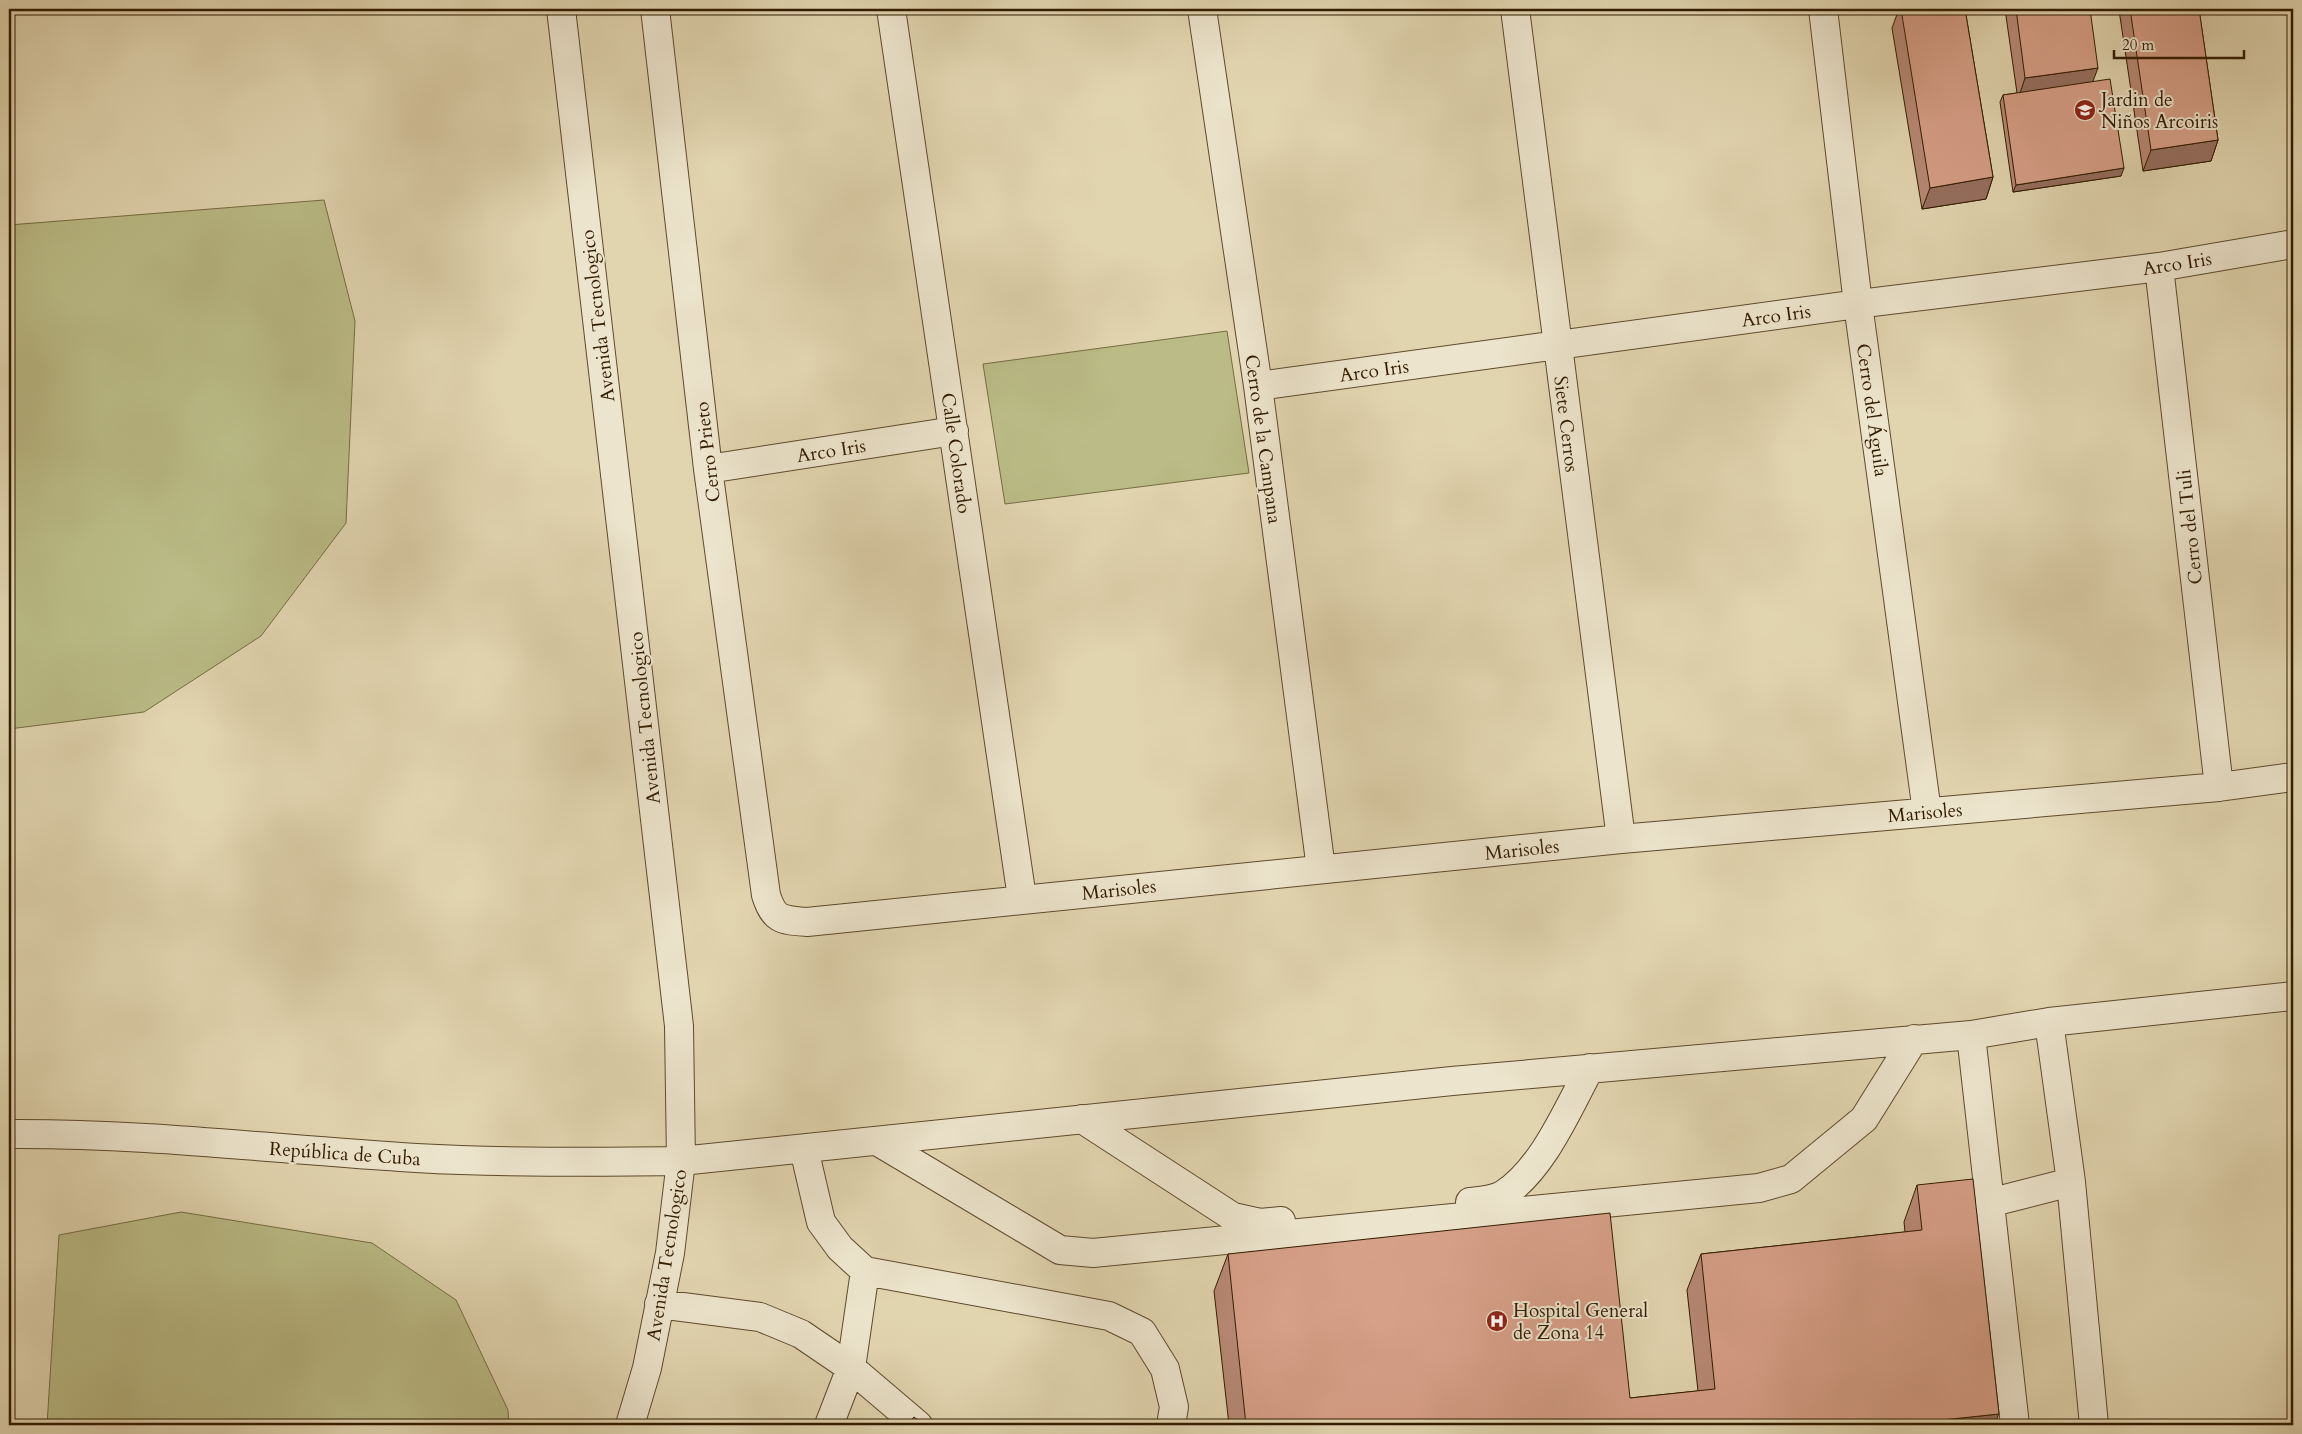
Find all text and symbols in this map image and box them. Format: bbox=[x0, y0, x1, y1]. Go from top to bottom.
scale bar bbox=[2114, 28, 2244, 60]
text: 20 m bbox=[2122, 35, 2154, 55]
place label: Jardin de Niños Arcoiris bbox=[2098, 87, 2218, 135]
school or university icon: Jardin de Niños Arcoiris bbox=[2073, 98, 2097, 122]
street label: Avenida Tecnologico bbox=[575, 228, 621, 404]
street label: Arco Iris bbox=[2141, 246, 2214, 282]
street label: Arco Iris bbox=[1740, 298, 1812, 334]
street label: Cerro del Águila bbox=[1850, 342, 1894, 478]
street label: Cerro de la Campana bbox=[1238, 353, 1288, 525]
street label: Arco Iris bbox=[1338, 353, 1410, 389]
street label: Siete Cerros bbox=[1547, 374, 1585, 474]
street label: Calle Colorado bbox=[935, 391, 977, 515]
street label: Cerro Prieto bbox=[689, 400, 727, 503]
street label: Arco Iris bbox=[795, 433, 868, 469]
street label: Cerro del Tuli bbox=[2171, 468, 2209, 586]
street label: Avenida Tecnologico bbox=[623, 630, 667, 806]
street label: Marisoles bbox=[1887, 797, 1963, 829]
street label: Marisoles bbox=[1484, 833, 1561, 867]
street label: Marisoles bbox=[1081, 873, 1158, 907]
street label: República de Cuba bbox=[268, 1136, 422, 1172]
street label: Avenida Tecnologico bbox=[641, 1167, 693, 1343]
place label: Hospital General de Zona 14 bbox=[1513, 1298, 1648, 1346]
hospital icon: Hospital General de Zona 14 bbox=[1485, 1309, 1509, 1333]

